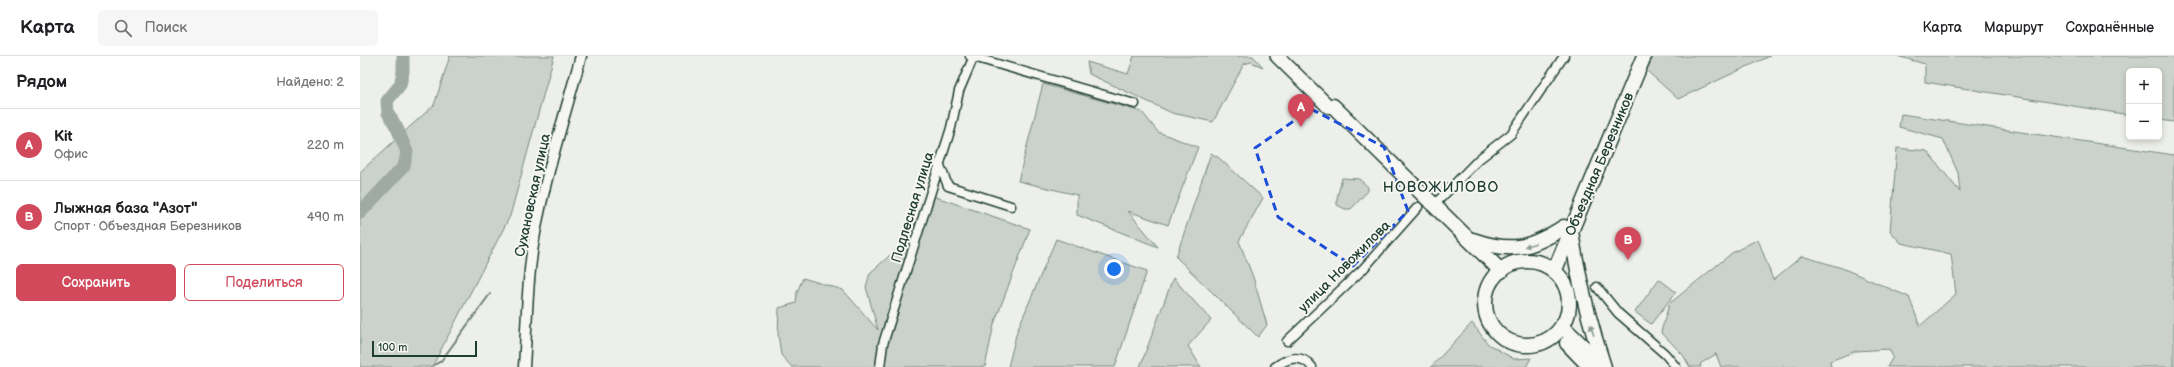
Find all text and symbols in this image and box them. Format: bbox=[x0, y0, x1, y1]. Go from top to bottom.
search box bbox=[98, 10, 378, 46]
text: Карта bbox=[20, 16, 74, 39]
icon: search bbox=[112, 17, 134, 39]
text: Поиск bbox=[144, 18, 187, 37]
text: Карта bbox=[1923, 19, 1962, 36]
text: Маршрут bbox=[1984, 19, 2044, 36]
text: Сохранённые bbox=[2066, 19, 2154, 36]
map controls bbox=[2126, 68, 2162, 140]
button: + bbox=[2126, 68, 2162, 104]
text: Рядом bbox=[16, 72, 67, 92]
text: Найдено: 2 bbox=[276, 74, 344, 90]
street label: Объездная Березников bbox=[1562, 89, 1638, 238]
pin: A bbox=[1288, 94, 1314, 127]
button: − bbox=[2126, 104, 2162, 140]
text: Kit bbox=[54, 127, 73, 146]
street label: Сухановская улица bbox=[511, 131, 554, 258]
text: A bbox=[25, 137, 33, 153]
text: 220 m bbox=[307, 137, 344, 153]
text: Офис bbox=[54, 146, 88, 162]
street label: Подлесная улица bbox=[888, 149, 938, 265]
district label: НОВОЖИЛОВО bbox=[1383, 178, 1499, 197]
text: Лыжная база "Азот" bbox=[54, 199, 197, 218]
text: B bbox=[24, 209, 34, 225]
text: 490 m bbox=[307, 209, 344, 225]
street label: улица Новожилова bbox=[1295, 216, 1394, 316]
text: Спорт · Объездная Березников bbox=[54, 218, 242, 234]
pin: B bbox=[1615, 227, 1641, 260]
one-way arrow bbox=[1523, 242, 1535, 248]
your location bbox=[1104, 259, 1124, 279]
button: Сохранить bbox=[16, 264, 176, 301]
button: Поделиться bbox=[184, 264, 344, 301]
one-way arrow bbox=[1589, 323, 1595, 335]
scale bar bbox=[372, 339, 477, 358]
text: 100 m bbox=[378, 341, 407, 354]

